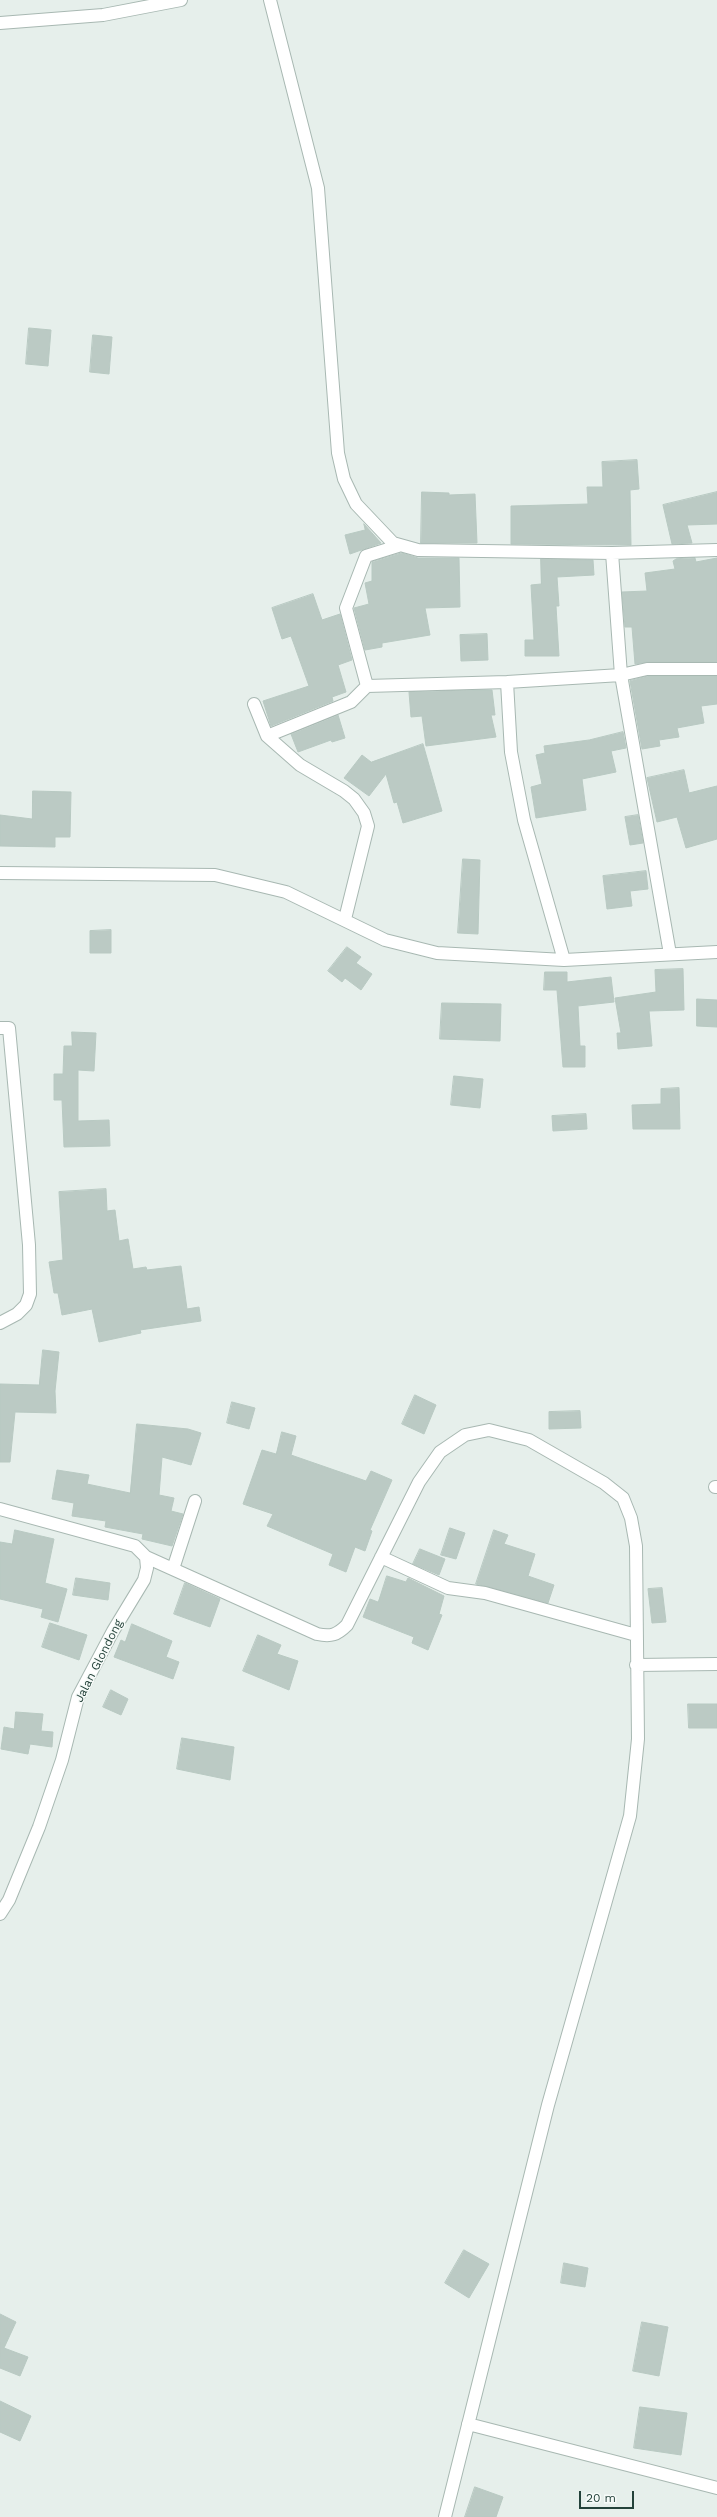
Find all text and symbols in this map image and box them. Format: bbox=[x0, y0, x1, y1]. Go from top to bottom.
street label: Jalan Glondong bbox=[72, 1617, 126, 1705]
scale bar bbox=[581, 2483, 636, 2509]
text: 20 m bbox=[586, 2491, 616, 2505]

